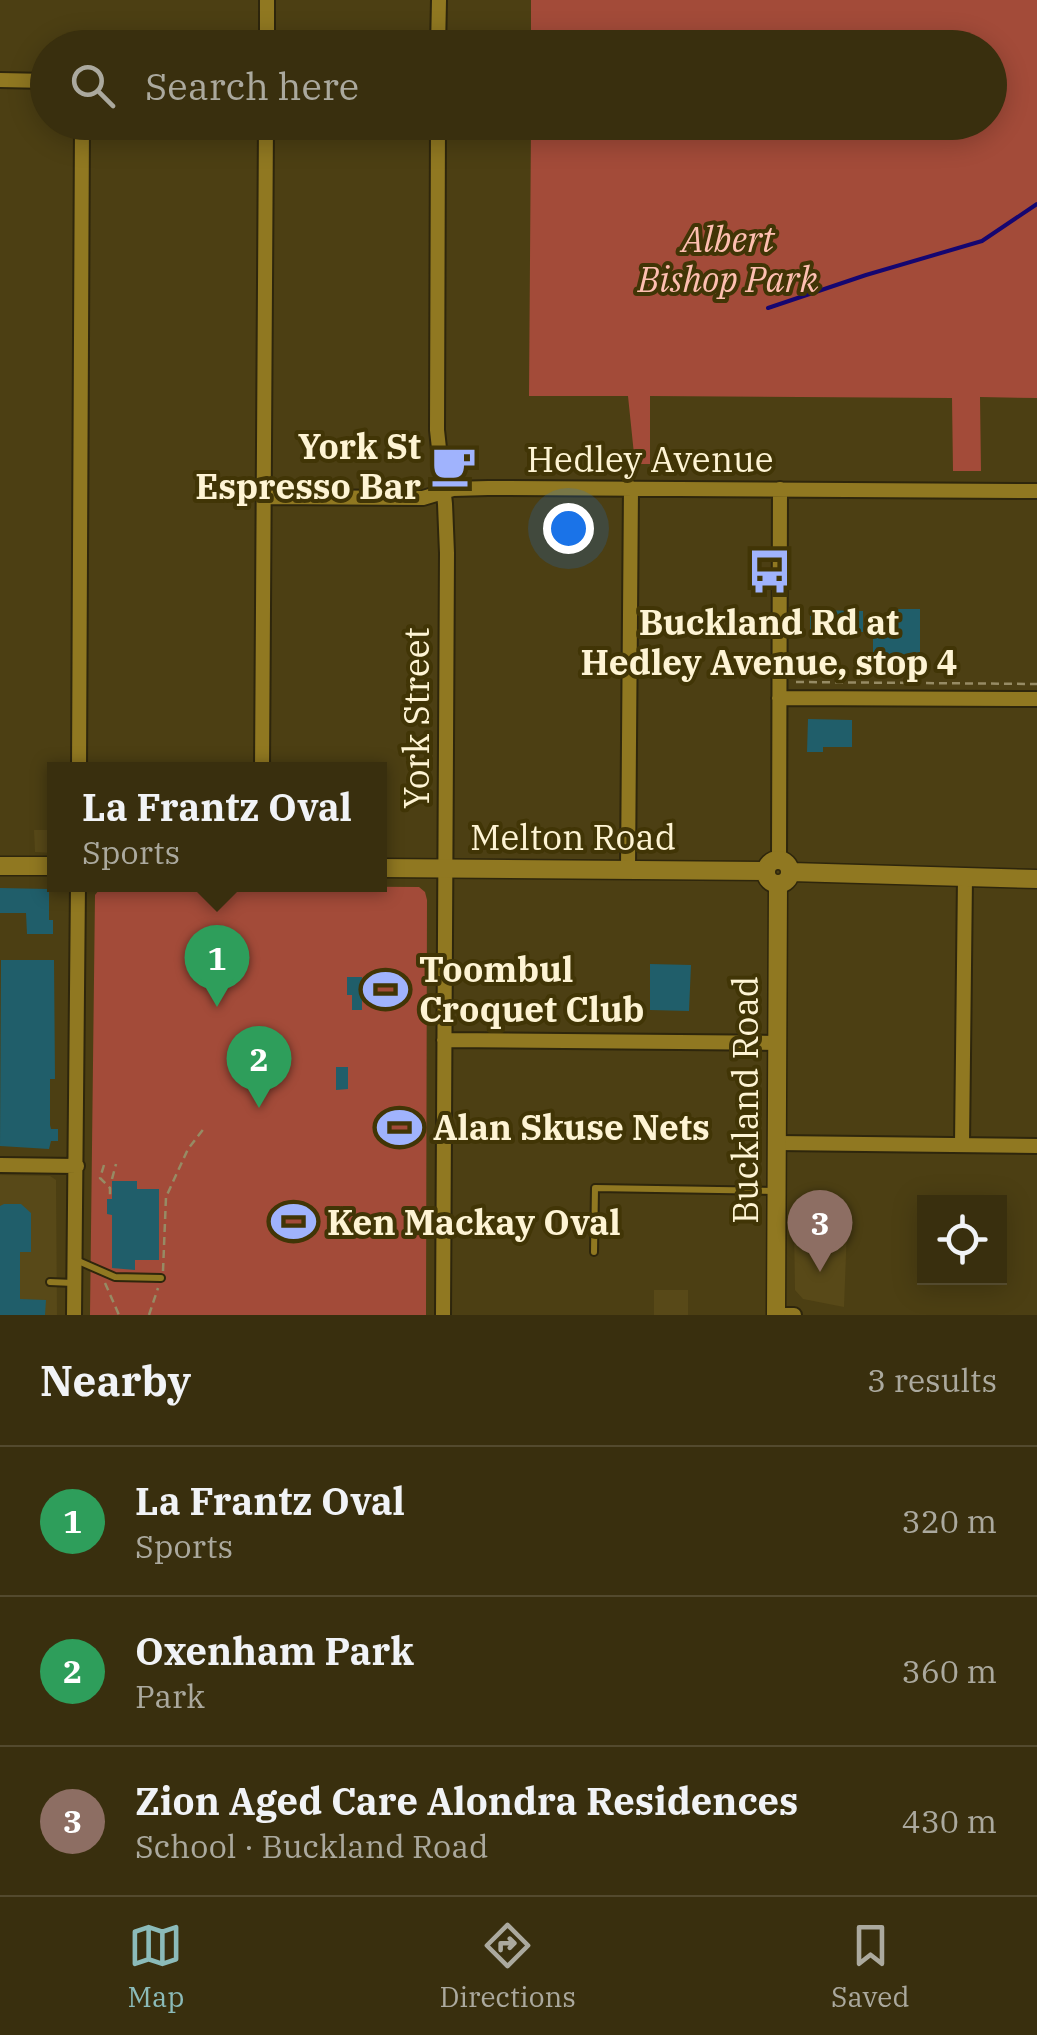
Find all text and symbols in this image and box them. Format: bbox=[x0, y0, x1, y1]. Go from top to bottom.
search box bbox=[30, 30, 1007, 140]
icon: search bbox=[65, 58, 120, 113]
text: Search here bbox=[145, 61, 359, 110]
park label: Albert Bishop Park bbox=[637, 216, 819, 302]
place label: York St Espresso Bar bbox=[195, 423, 421, 509]
street label: Hedley Avenue bbox=[527, 436, 773, 482]
cafe icon: York St Espresso Bar bbox=[430, 442, 478, 490]
your location bbox=[543, 503, 594, 554]
bus stop icon: Buckland Rd at Hedley Avenue, stop 4 bbox=[745, 548, 793, 596]
place label: Buckland Rd at Hedley Avenue, stop 4 bbox=[580, 599, 958, 685]
street label: York Street bbox=[393, 627, 439, 809]
popup bbox=[47, 762, 387, 892]
text: La Frantz Oval bbox=[82, 782, 352, 831]
street label: Melton Road bbox=[470, 814, 676, 860]
text: Sports bbox=[82, 831, 180, 873]
pin: 1 bbox=[184, 924, 250, 1007]
place label: Toombul Croquet Club bbox=[419, 946, 645, 1032]
sports icon: Toombul Croquet Club bbox=[362, 965, 410, 1013]
street label: Buckland Road bbox=[722, 976, 768, 1224]
pin: 2 bbox=[226, 1026, 292, 1108]
sports icon: Alan Skuse Nets bbox=[376, 1103, 424, 1151]
place label: Alan Skuse Nets bbox=[433, 1104, 710, 1150]
pin: 3 bbox=[788, 1190, 852, 1272]
map controls bbox=[917, 1195, 1007, 1285]
button: locate bbox=[917, 1195, 1007, 1285]
sports icon: Ken Mackay Oval bbox=[270, 1198, 318, 1246]
place label: Ken Mackay Oval bbox=[327, 1199, 621, 1245]
text: Nearby bbox=[40, 1353, 191, 1408]
text: 3 results bbox=[867, 1359, 997, 1401]
text: La Frantz Oval bbox=[135, 1476, 405, 1525]
text: 1 bbox=[63, 1500, 82, 1542]
text: 320 m bbox=[901, 1500, 997, 1542]
text: Sports bbox=[135, 1525, 233, 1567]
text: Oxenham Park bbox=[135, 1626, 414, 1675]
text: 2 bbox=[63, 1650, 82, 1692]
text: 360 m bbox=[901, 1650, 997, 1692]
text: Park bbox=[135, 1675, 205, 1717]
text: Zion Aged Care Alondra Residences bbox=[135, 1776, 798, 1825]
text: 3 bbox=[63, 1800, 82, 1842]
text: 430 m bbox=[901, 1800, 997, 1842]
text: School · Buckland Road bbox=[135, 1825, 488, 1867]
tab: Map bbox=[128, 1918, 184, 2015]
tab: Directions bbox=[439, 1918, 576, 2015]
tab: Saved bbox=[831, 1918, 909, 2015]

